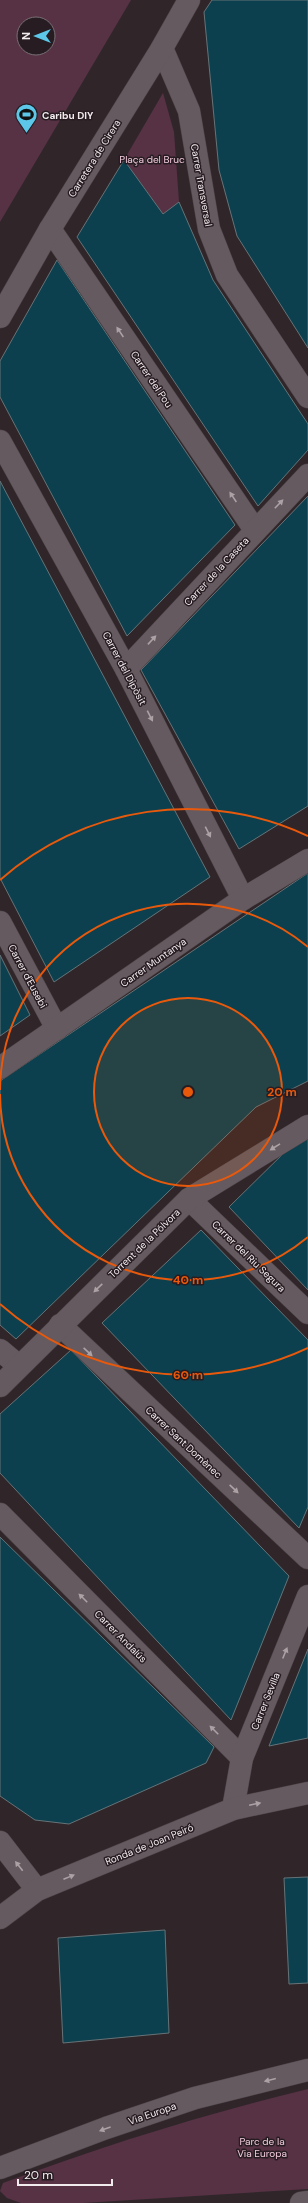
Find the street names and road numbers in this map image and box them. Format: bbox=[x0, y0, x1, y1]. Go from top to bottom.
street label: Carretera de Cirera bbox=[65, 117, 124, 199]
street label: Carrer Transversal bbox=[188, 143, 215, 227]
street label: Carrer del Pou bbox=[128, 348, 176, 410]
street label: Carrer de la Caseta bbox=[181, 534, 252, 608]
street label: Carrer del Dipòsit bbox=[100, 629, 149, 707]
street label: Carrer Muntanya bbox=[118, 935, 189, 990]
street label: Carrer d'Eusebi bbox=[5, 942, 50, 1010]
street label: Torrent de la Pólvora bbox=[106, 1206, 183, 1281]
street label: Carrer del Riu Segura bbox=[209, 1218, 288, 1295]
street label: Carrer Sant Domènec bbox=[143, 1404, 225, 1481]
street label: Carrer Andalús bbox=[92, 1607, 150, 1665]
street label: Carrer Sevilla bbox=[248, 1671, 283, 1732]
street label: Ronda de Joan Peiró bbox=[103, 1821, 195, 1868]
street label: Via Europa bbox=[127, 2099, 178, 2128]

